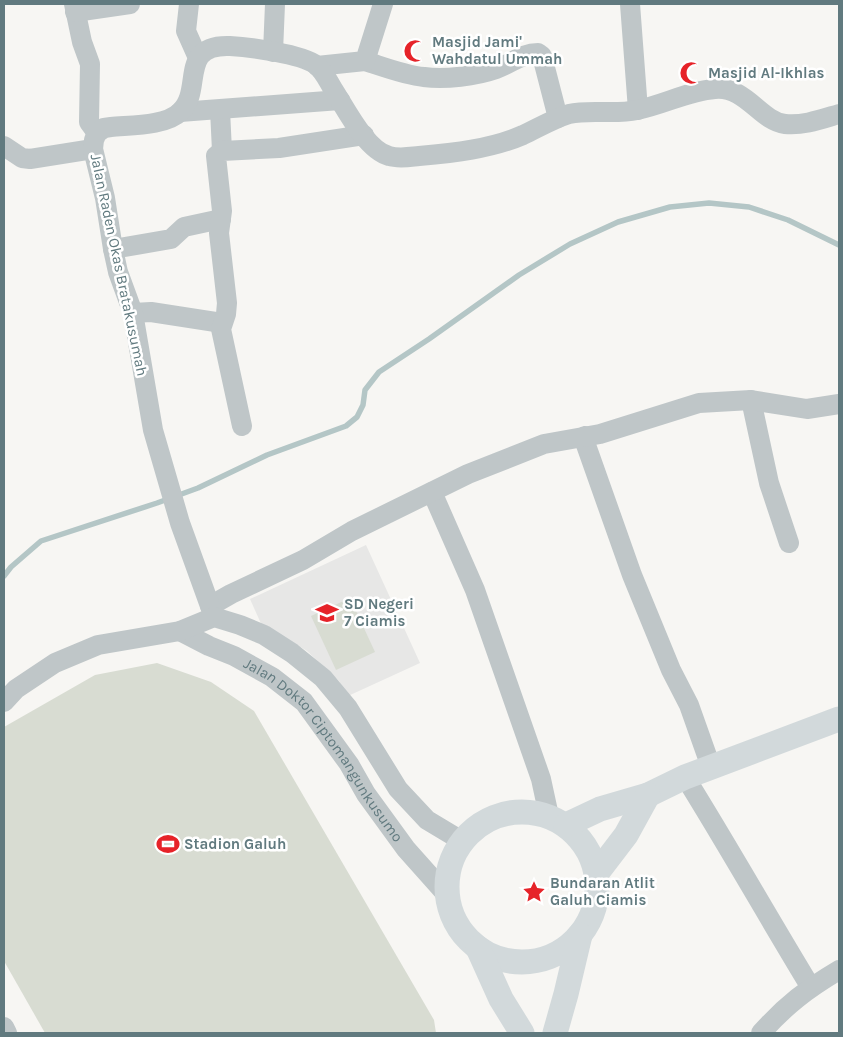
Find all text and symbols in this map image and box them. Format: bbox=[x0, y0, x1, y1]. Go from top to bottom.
place label: Masjid Jami' Wahdatul Ummah bbox=[432, 33, 562, 68]
mosque icon: Masjid Jami' Wahdatul Ummah bbox=[402, 38, 428, 64]
mosque icon: Masjid Al-Ikhlas bbox=[678, 60, 704, 86]
place label: Masjid Al-Ikhlas bbox=[708, 64, 824, 82]
street label: Jalan Raden Okas Bratakusumah bbox=[87, 152, 151, 378]
place label: SD Negeri 7 Ciamis bbox=[344, 595, 414, 630]
school or university icon: SD Negeri 7 Ciamis bbox=[314, 600, 340, 626]
street label: Jalan Doktor Ciptomangunkusumo bbox=[241, 654, 407, 846]
sports icon: Stadion Galuh bbox=[155, 831, 181, 857]
place label: Stadion Galuh bbox=[184, 835, 286, 853]
place label: Bundaran Atlit Galuh Ciamis bbox=[550, 874, 655, 909]
place icon: Bundaran Atlit Galuh Ciamis bbox=[521, 879, 547, 905]

